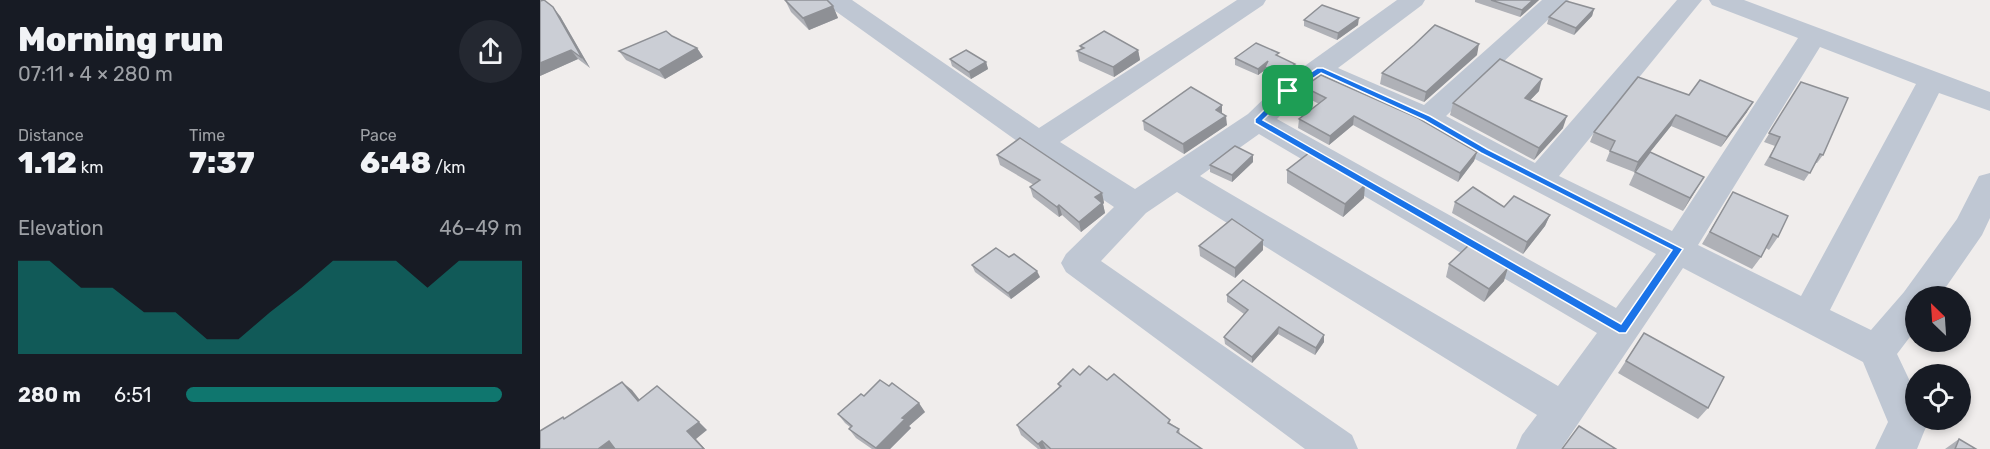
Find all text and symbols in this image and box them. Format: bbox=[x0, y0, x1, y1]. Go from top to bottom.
text: Morning run bbox=[18, 20, 223, 59]
button: share bbox=[459, 20, 522, 83]
text: 07:11 · 4 × 280 m bbox=[18, 62, 173, 86]
pin bbox=[1262, 65, 1313, 116]
icon: arrive bbox=[1271, 74, 1304, 107]
text: Distance bbox=[18, 126, 84, 145]
text: Time bbox=[189, 126, 225, 145]
text: Pace bbox=[360, 126, 397, 145]
text: 1.12 bbox=[18, 145, 77, 181]
text: 7:37 bbox=[189, 145, 255, 181]
text: 6:48 bbox=[360, 145, 431, 181]
text: km bbox=[77, 158, 103, 177]
text: /km bbox=[431, 158, 466, 177]
text: Elevation bbox=[18, 216, 104, 240]
text: 46–49 m bbox=[439, 216, 522, 240]
north arrow bbox=[1905, 286, 1971, 352]
map controls bbox=[1905, 286, 1971, 430]
button: locate bbox=[1905, 364, 1971, 430]
text: 280 m bbox=[18, 383, 81, 407]
text: 6:51 bbox=[114, 383, 151, 407]

